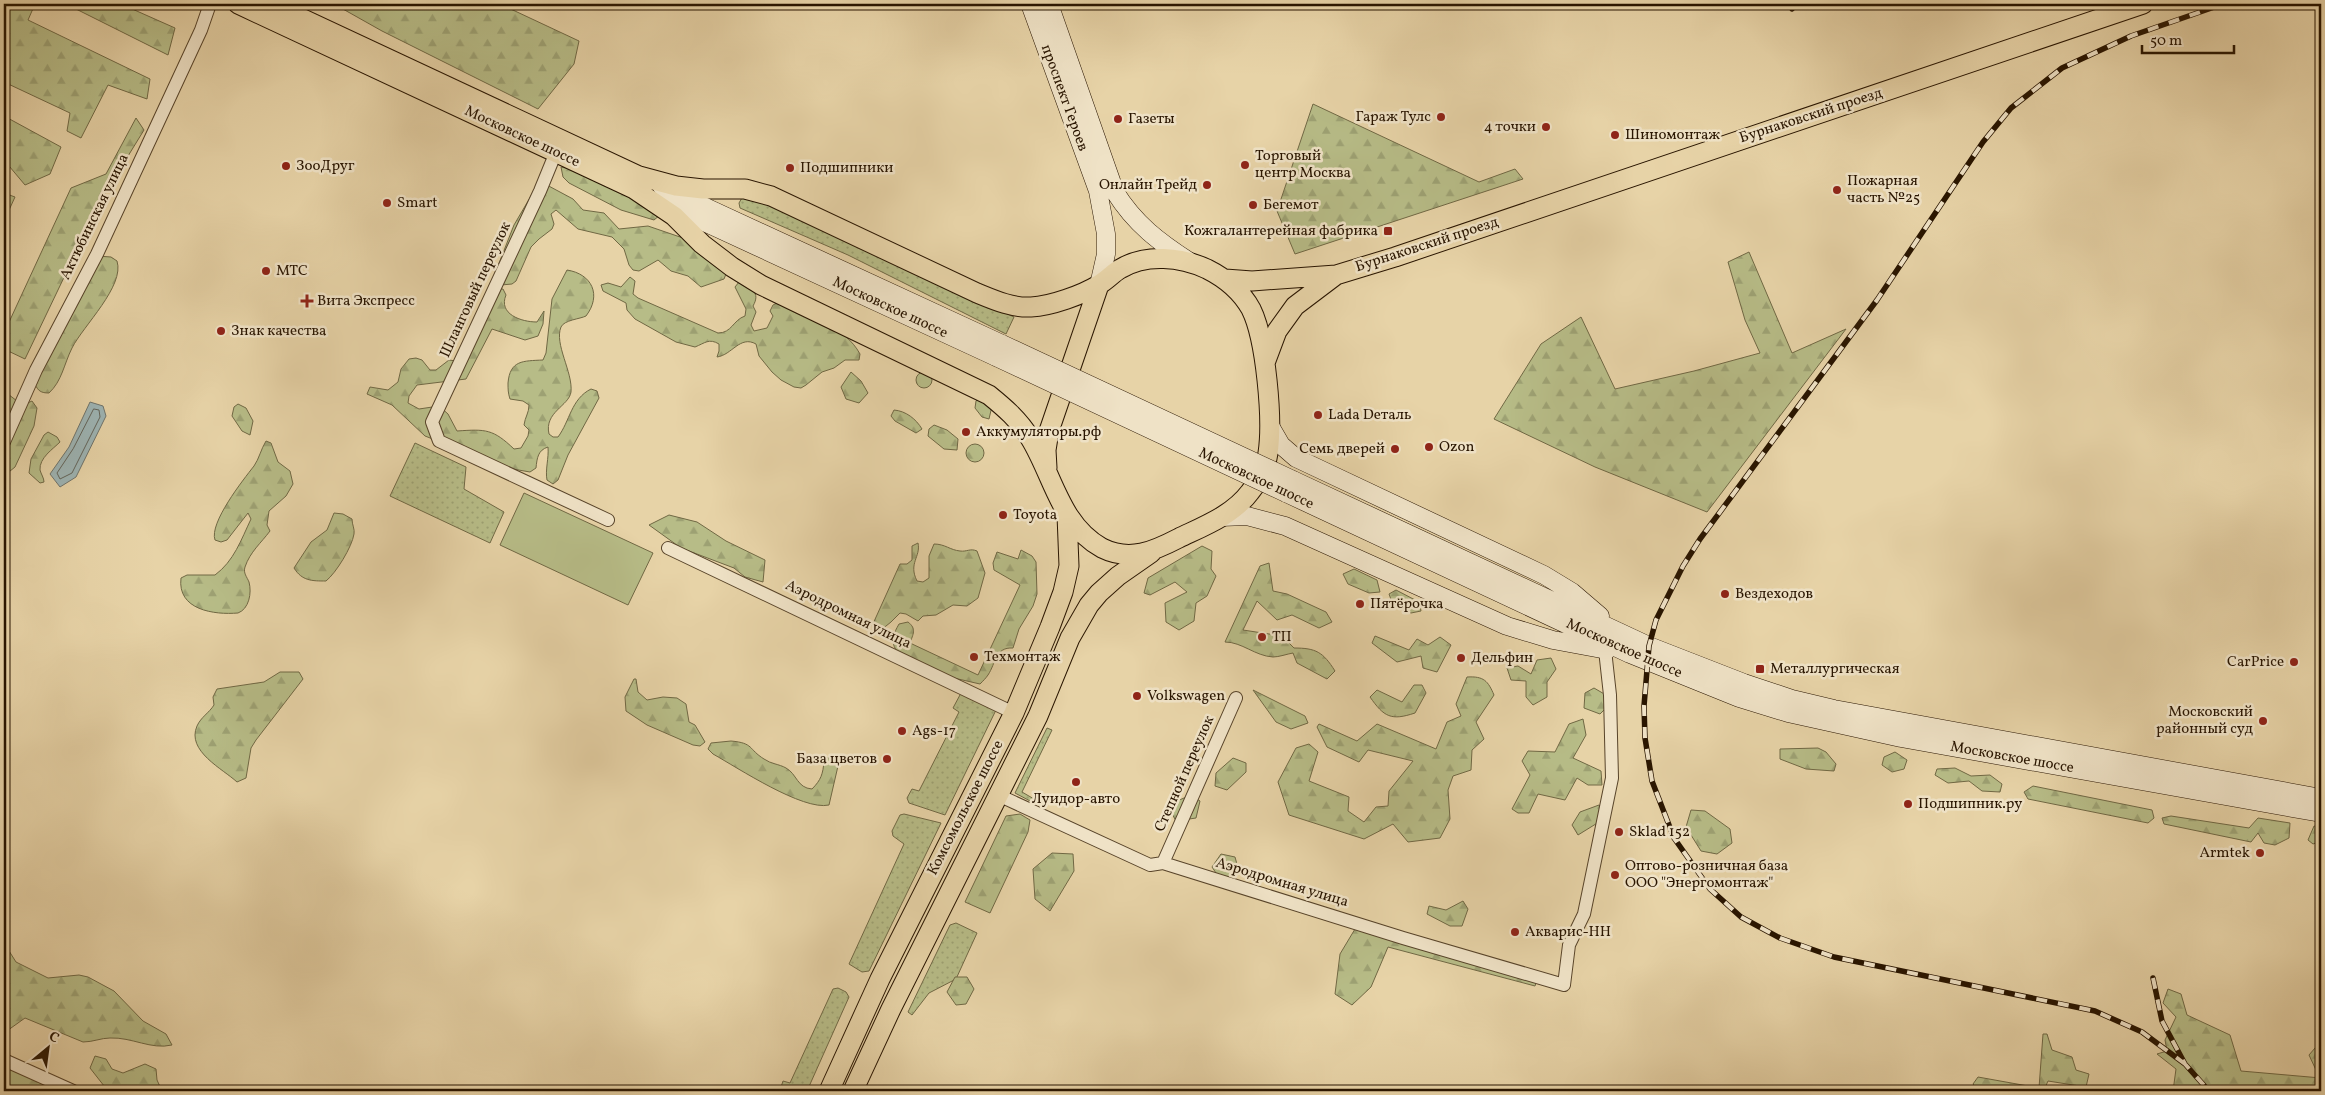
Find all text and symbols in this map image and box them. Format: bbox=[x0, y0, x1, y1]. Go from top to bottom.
scale bar bbox=[2142, 22, 2235, 54]
text: 50 m bbox=[2150, 31, 2182, 52]
street label: проспект Героев bbox=[1035, 42, 1093, 154]
street label: Бурнаковский проезд bbox=[1737, 83, 1886, 149]
street label: Московское шоссе bbox=[461, 101, 583, 173]
place label: Гараж Тулс bbox=[1355, 107, 1431, 128]
place label: Газеты bbox=[1128, 109, 1175, 130]
marker: Гараж Тулс bbox=[1435, 111, 1447, 123]
marker: Газеты bbox=[1112, 113, 1124, 125]
place label: 4 точки bbox=[1484, 117, 1536, 138]
marker: 4 точки bbox=[1540, 121, 1552, 133]
place label: Шиномонтаж bbox=[1625, 125, 1720, 146]
marker: Шиномонтаж bbox=[1609, 129, 1621, 141]
place label: Торговый центр Москва bbox=[1255, 146, 1351, 184]
street label: Актюбинская улица bbox=[55, 150, 135, 284]
place label: ЗооДруг bbox=[296, 156, 355, 177]
place label: Подшипники bbox=[800, 158, 893, 179]
marker: Торговый центр Москва bbox=[1239, 159, 1251, 171]
marker: ЗооДруг bbox=[280, 160, 292, 172]
marker: Подшипники bbox=[784, 162, 796, 174]
place label: Пожарная часть №25 bbox=[1847, 171, 1920, 209]
place label: Онлайн Трейд bbox=[1099, 175, 1198, 196]
marker: Онлайн Трейд bbox=[1201, 179, 1213, 191]
marker: Пожарная часть №25 bbox=[1831, 184, 1843, 196]
place label: Smart bbox=[397, 193, 438, 214]
place label: Бегемот bbox=[1263, 195, 1319, 216]
marker: Smart bbox=[381, 197, 393, 209]
marker: Бегемот bbox=[1247, 199, 1259, 211]
street label: Бурнаковский проезд bbox=[1353, 212, 1502, 278]
street label: Шланговый переулок bbox=[435, 219, 517, 361]
place label: Кожгалантерейная фабрика bbox=[1184, 221, 1378, 242]
marker: Кожгалантерейная фабрика bbox=[1382, 225, 1394, 237]
place label: МТС bbox=[276, 261, 308, 282]
marker: МТС bbox=[260, 265, 272, 277]
street label: Московское шоссе bbox=[829, 272, 951, 344]
place label: Вита Экспресс bbox=[317, 291, 415, 312]
marker: Вита Экспресс bbox=[301, 295, 313, 307]
place label: Знак качества bbox=[231, 321, 327, 342]
marker: Знак качества bbox=[215, 325, 227, 337]
place label: Lada Dеталь bbox=[1328, 405, 1412, 426]
marker: Lada Dеталь bbox=[1312, 409, 1324, 421]
place label: Аккумуляторы.рф bbox=[976, 422, 1101, 443]
marker: Аккумуляторы.рф bbox=[960, 426, 972, 438]
place label: Ozon bbox=[1439, 437, 1474, 458]
place label: Семь дверей bbox=[1299, 439, 1385, 460]
marker: Ozon bbox=[1423, 441, 1435, 453]
street label: Московское шоссе bbox=[1195, 443, 1317, 515]
marker: Семь дверей bbox=[1389, 443, 1401, 455]
place label: Toyota bbox=[1013, 505, 1057, 526]
marker: Toyota bbox=[997, 509, 1009, 521]
street label: Аэродромная улица bbox=[781, 575, 915, 655]
place label: Вездеходов bbox=[1735, 584, 1813, 605]
marker: Вездеходов bbox=[1719, 588, 1731, 600]
place label: Пятёрочка bbox=[1370, 594, 1444, 615]
marker: Пятёрочка bbox=[1354, 598, 1366, 610]
street label: Московское шоссе bbox=[1563, 614, 1685, 684]
place label: ТП bbox=[1272, 627, 1292, 648]
marker: ТП bbox=[1256, 631, 1268, 643]
place label: Техмонтаж bbox=[984, 647, 1061, 668]
place label: Дельфин bbox=[1471, 648, 1533, 669]
marker: Техмонтаж bbox=[968, 651, 980, 663]
marker: Дельфин bbox=[1455, 652, 1467, 664]
place label: CarPrice bbox=[2227, 652, 2284, 673]
marker: CarPrice bbox=[2288, 656, 2300, 668]
place label: Металлургическая bbox=[1770, 659, 1900, 680]
marker: Металлургическая bbox=[1754, 663, 1766, 675]
place label: Volkswagen bbox=[1147, 686, 1225, 707]
marker: Volkswagen bbox=[1131, 690, 1143, 702]
place label: Московский районный суд bbox=[2156, 702, 2253, 740]
street label: Степной переулок bbox=[1150, 713, 1220, 835]
marker: Московский районный суд bbox=[2257, 715, 2269, 727]
place label: Ags-17 bbox=[912, 721, 956, 742]
marker: Ags-17 bbox=[896, 725, 908, 737]
street label: Комсомольское шоссе bbox=[923, 737, 1009, 879]
street label: Московское шоссе bbox=[1949, 737, 2075, 779]
place label: База цветов bbox=[796, 749, 877, 770]
marker: База цветов bbox=[881, 753, 893, 765]
marker: Луидор-авто bbox=[1070, 776, 1082, 788]
place label: Луидор-авто bbox=[1032, 789, 1120, 810]
place label: Подшипник.ру bbox=[1918, 794, 2022, 815]
marker: Подшипник.ру bbox=[1902, 798, 1914, 810]
place label: Sklad 152 bbox=[1629, 822, 1690, 843]
marker: Sklad 152 bbox=[1613, 826, 1625, 838]
place label: Armtek bbox=[2199, 843, 2250, 864]
marker: Armtek bbox=[2254, 847, 2266, 859]
street label: Аэродромная улица bbox=[1213, 853, 1351, 913]
place label: Оптово-розничная база ООО "Энергомонтаж" bbox=[1625, 856, 1788, 894]
marker: Оптово-розничная база ООО "Энергомонтаж" bbox=[1609, 869, 1621, 881]
place label: Акварис-НН bbox=[1525, 922, 1611, 943]
marker: Акварис-НН bbox=[1509, 926, 1521, 938]
north arrow bbox=[22, 1022, 72, 1072]
text: С bbox=[45, 1027, 62, 1048]

